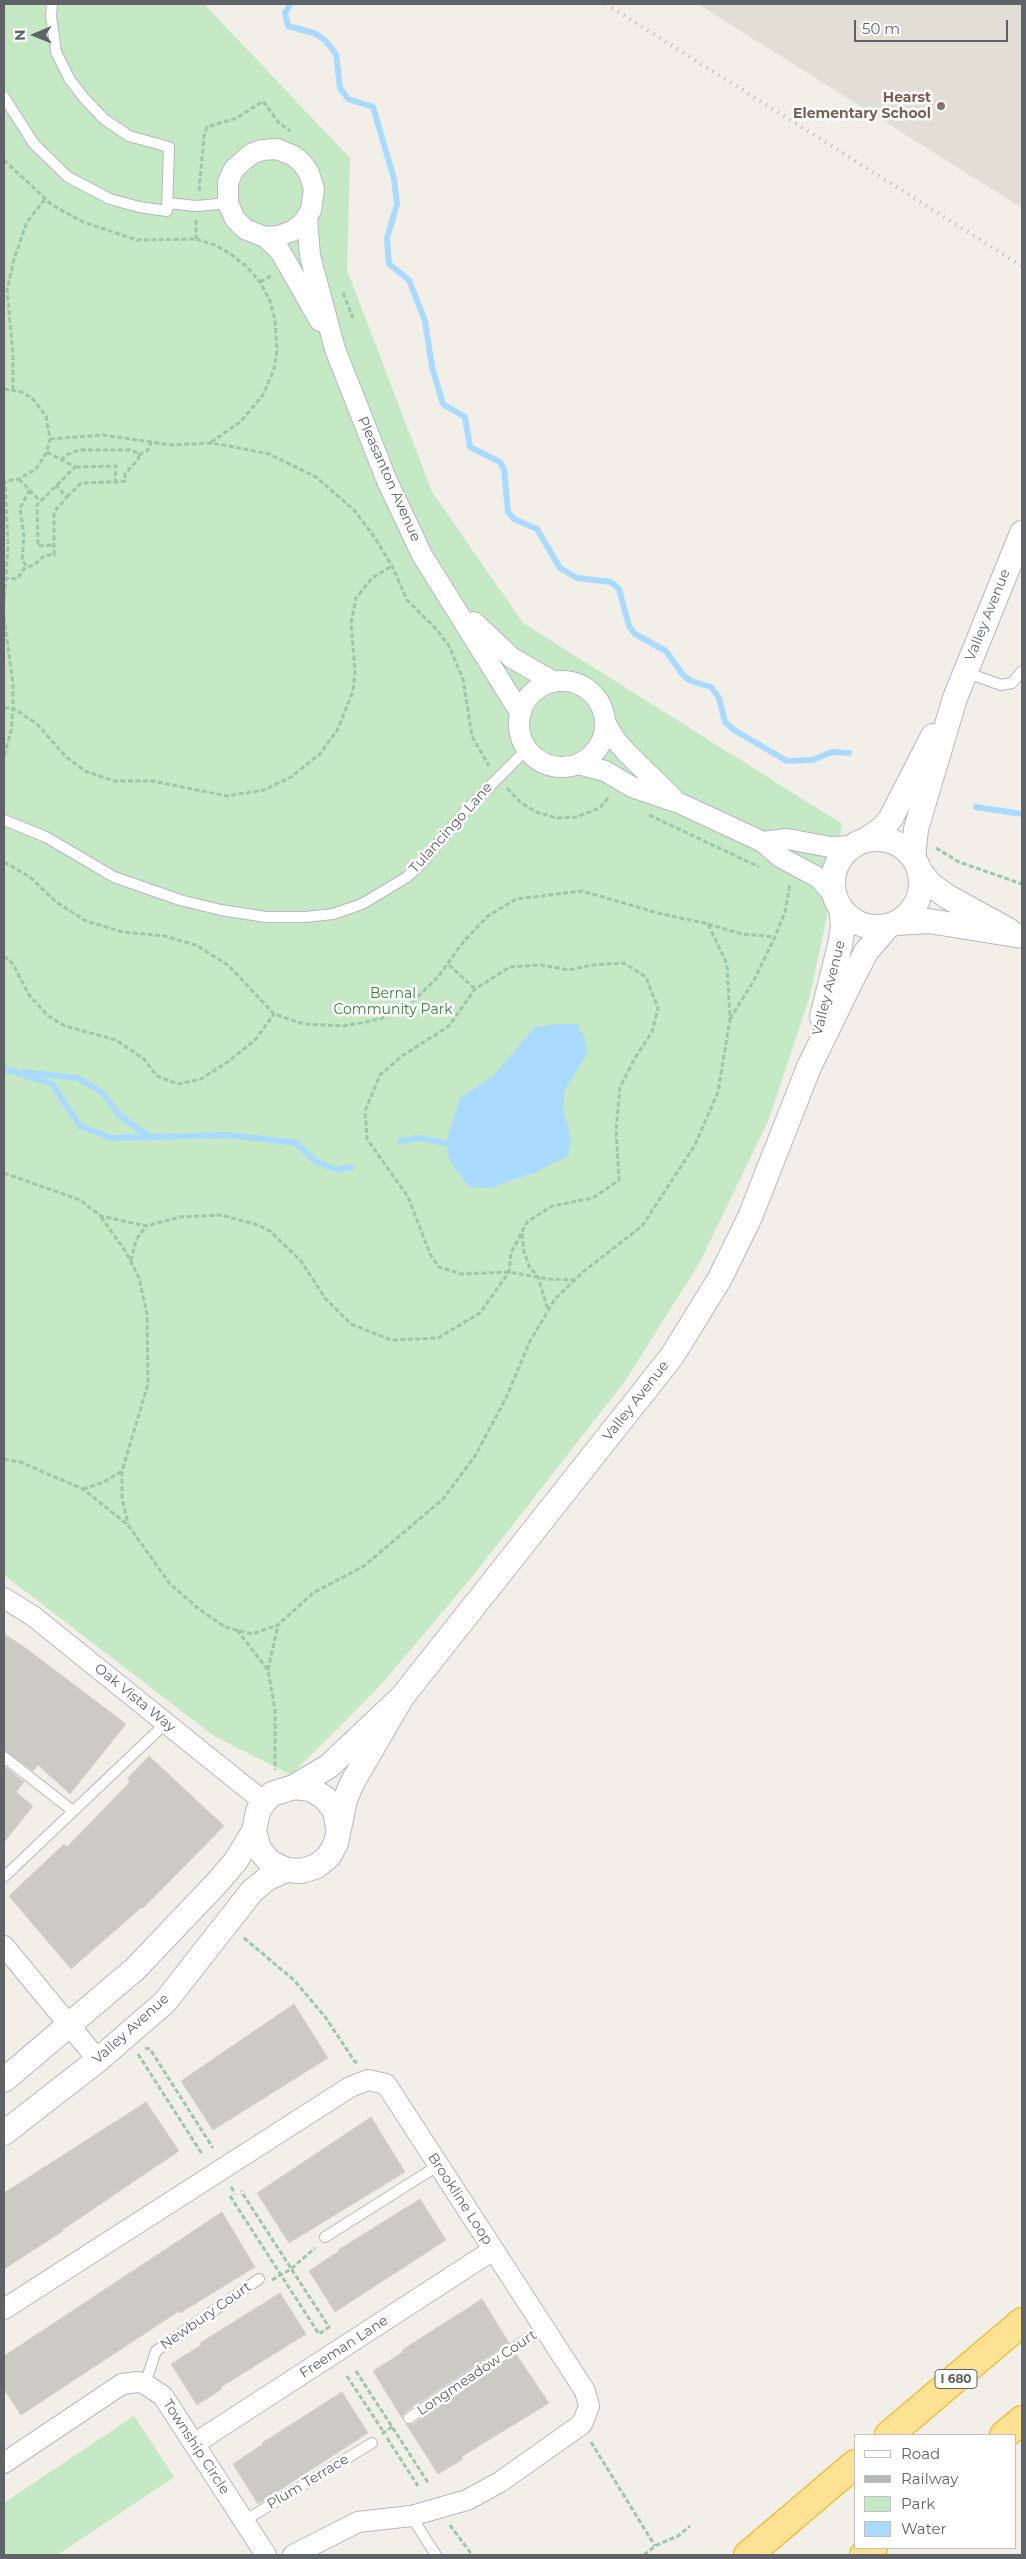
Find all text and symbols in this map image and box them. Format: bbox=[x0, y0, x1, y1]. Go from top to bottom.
north arrow bbox=[10, 10, 60, 60]
scale bar bbox=[856, 10, 1010, 42]
text: 50 m bbox=[862, 19, 900, 38]
text: N bbox=[11, 29, 29, 41]
place label: Hearst Elementary School bbox=[793, 90, 931, 122]
marker: Hearst Elementary School bbox=[935, 100, 947, 112]
street label: Pleasanton Avenue bbox=[354, 414, 424, 544]
street label: Valley Avenue bbox=[962, 567, 1014, 663]
street label: Tulancingo Lane bbox=[406, 779, 496, 877]
street label: Valley Avenue bbox=[809, 939, 849, 1037]
park label: Bernal Community Park bbox=[333, 986, 453, 1019]
street label: Valley Avenue bbox=[599, 1358, 673, 1444]
street label: Oak Vista Way bbox=[91, 1660, 179, 1736]
street label: Valley Avenue bbox=[89, 1990, 173, 2068]
street label: Brookline Loop bbox=[424, 2150, 496, 2248]
street label: Newbury Court bbox=[157, 2278, 255, 2354]
street label: Freeman Lane bbox=[297, 2312, 391, 2382]
street label: Longmeadow Court bbox=[414, 2327, 540, 2419]
road number: I 680 bbox=[935, 2370, 977, 2388]
street label: Township Circle bbox=[159, 2396, 233, 2498]
legend bbox=[854, 2434, 1016, 2549]
text: Road bbox=[901, 2444, 940, 2463]
street label: Plum Terrace bbox=[264, 2451, 352, 2513]
text: Railway bbox=[901, 2469, 958, 2488]
text: Park bbox=[901, 2494, 935, 2513]
text: Water bbox=[901, 2519, 947, 2538]

